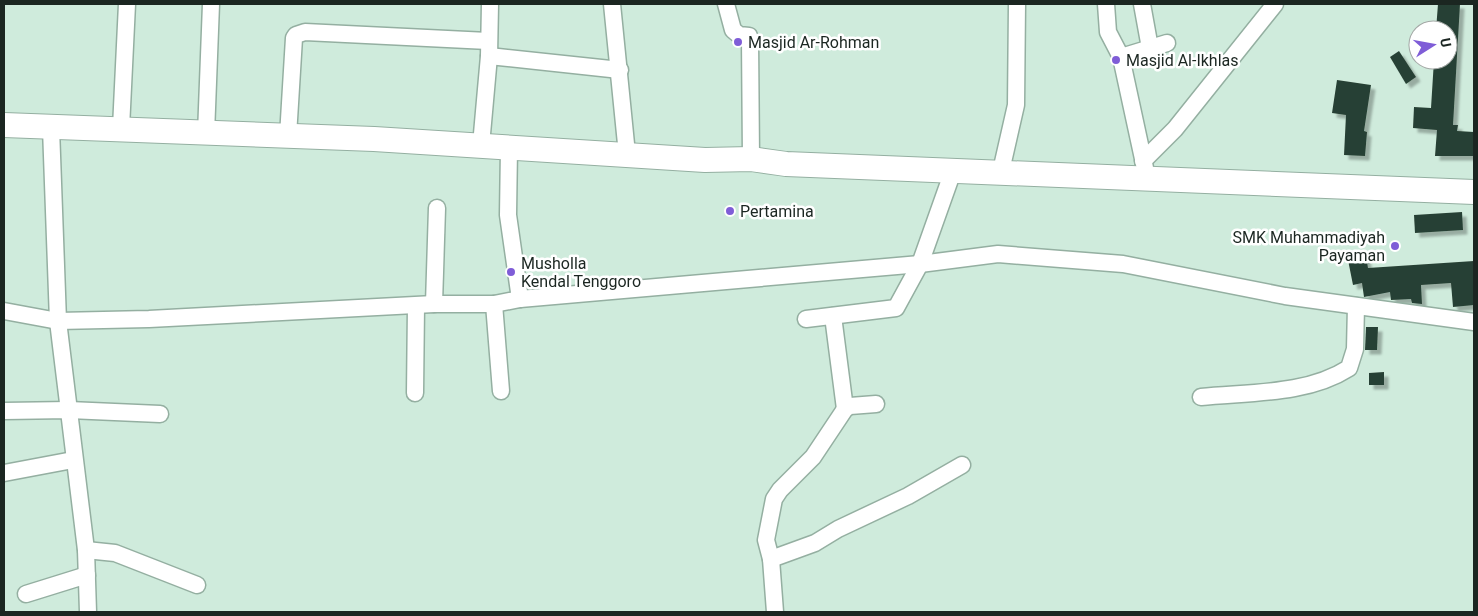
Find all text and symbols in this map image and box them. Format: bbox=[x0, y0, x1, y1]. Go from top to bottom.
north arrow bbox=[1408, 20, 1458, 70]
place label: Masjid Ar-Rohman bbox=[748, 33, 879, 52]
marker: Masjid Ar-Rohman bbox=[732, 36, 744, 48]
text: U bbox=[1437, 36, 1454, 49]
place label: Masjid Al-Ikhlas bbox=[1126, 51, 1239, 70]
marker: Masjid Al-Ikhlas bbox=[1110, 54, 1122, 66]
place label: Pertamina bbox=[740, 202, 814, 221]
marker: Pertamina bbox=[724, 205, 736, 217]
place label: SMK Muhammadiyah Payaman bbox=[1233, 228, 1385, 265]
marker: SMK Muhammadiyah Payaman bbox=[1389, 240, 1401, 252]
place label: Musholla Kendal Tenggoro bbox=[521, 254, 641, 291]
marker: Musholla Kendal Tenggoro bbox=[505, 266, 517, 278]

